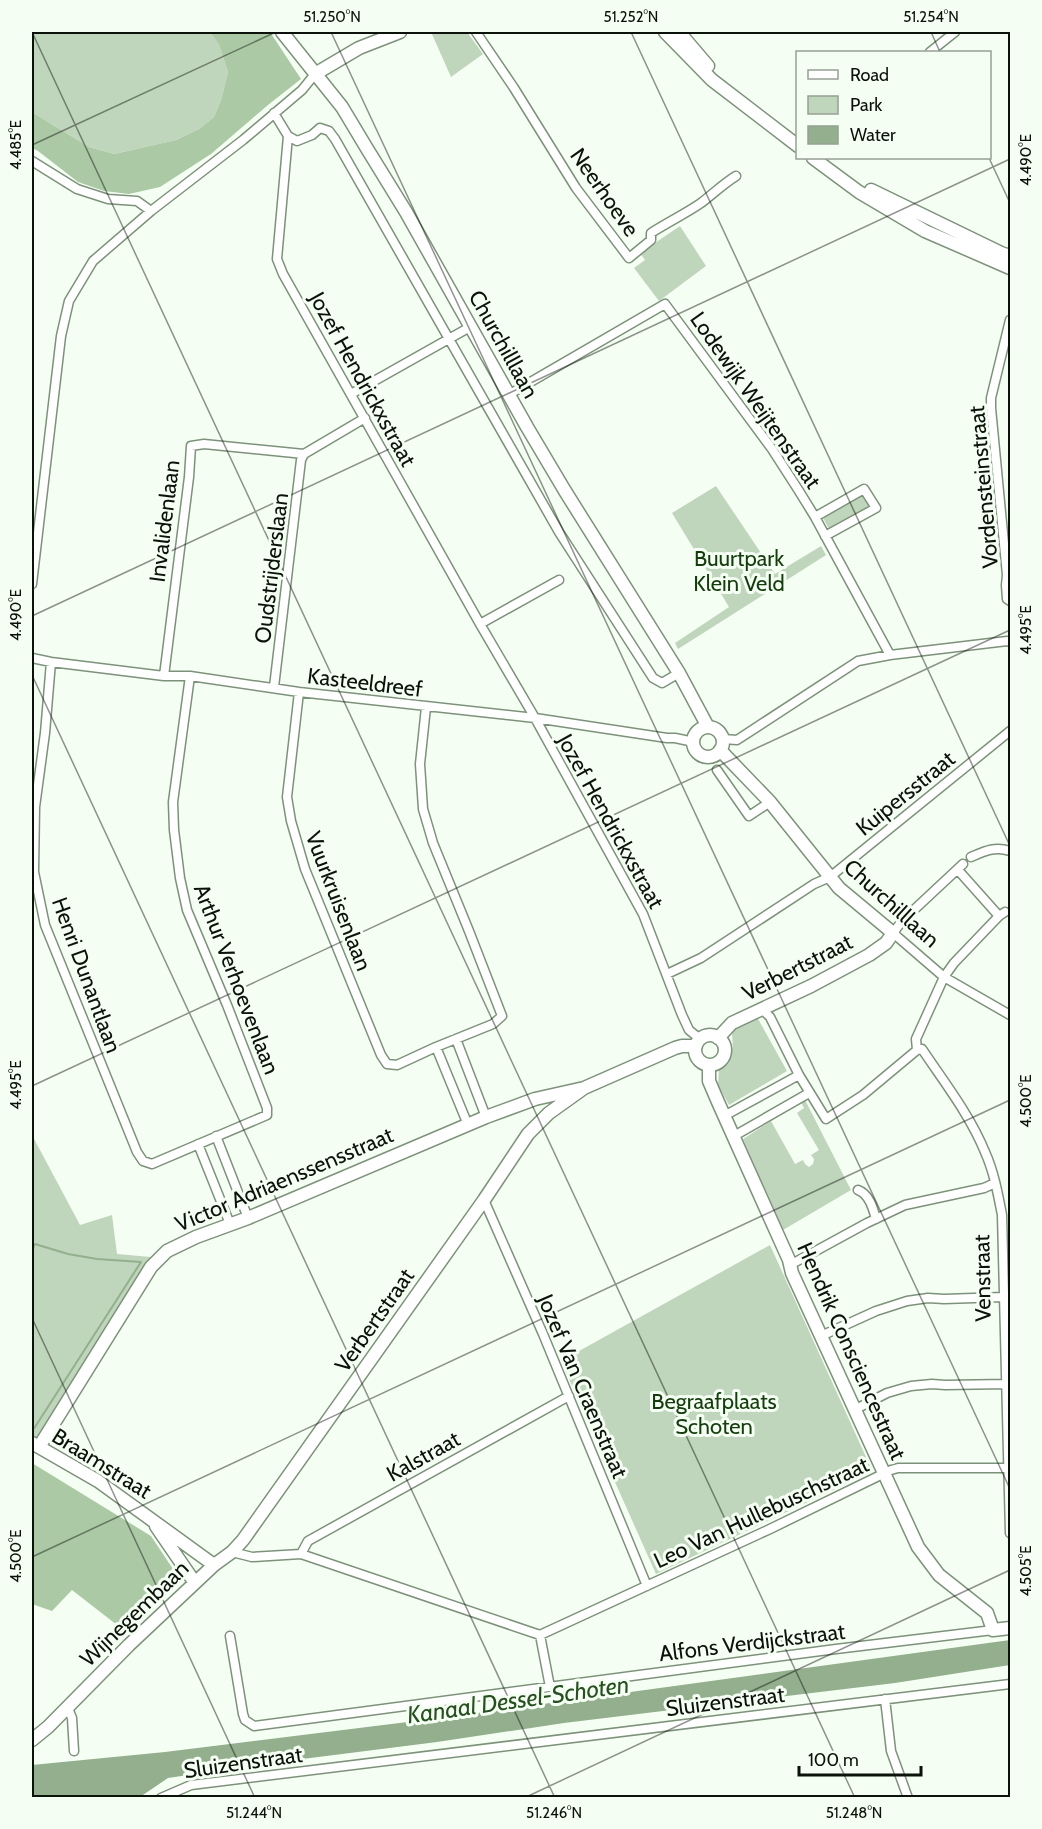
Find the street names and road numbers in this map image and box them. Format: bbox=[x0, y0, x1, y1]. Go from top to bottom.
street label: Neerhoeve bbox=[564, 143, 645, 242]
street label: Jozef Hendrickxstraat bbox=[303, 286, 422, 472]
street label: Churchilllaan bbox=[463, 286, 544, 403]
street label: Lodewijk Weijtenstraat bbox=[684, 307, 827, 494]
street label: Vordensteinstraat bbox=[963, 404, 1004, 569]
street label: Invalidenlaan bbox=[144, 458, 185, 584]
street label: Oudstrijderslaan bbox=[249, 491, 294, 645]
street label: Kasteeldreef bbox=[306, 662, 424, 703]
street label: Jozef Hendrickxstraat bbox=[551, 728, 670, 914]
street label: Kuipersstraat bbox=[850, 745, 961, 841]
street label: Vuurkruisenlaan bbox=[300, 828, 377, 975]
street label: Churchilllaan bbox=[838, 853, 945, 953]
street label: Arthur Verhoevenlaan bbox=[188, 880, 285, 1078]
street label: Henri Dunantlaan bbox=[46, 894, 127, 1057]
street label: Verbertstraat bbox=[738, 928, 857, 1007]
street label: Victor Adriaenssensstraat bbox=[171, 1121, 398, 1238]
street label: Venstraat bbox=[968, 1234, 997, 1322]
street label: Hendrik Consciencestraat bbox=[791, 1238, 912, 1465]
street label: Verbertstraat bbox=[329, 1263, 420, 1377]
street label: Jozef Van Craenstraat bbox=[531, 1289, 634, 1483]
street label: Braamstraat bbox=[47, 1422, 157, 1505]
street label: Kalstraat bbox=[382, 1425, 465, 1488]
street label: Leo Van Hullebuschstraat bbox=[649, 1450, 874, 1574]
street label: Wijnegembaan bbox=[74, 1555, 194, 1672]
street label: Alfons Verdijckstraat bbox=[658, 1618, 847, 1667]
street label: Sluizenstraat bbox=[664, 1681, 787, 1722]
street label: Sluizenstraat bbox=[182, 1741, 305, 1784]

